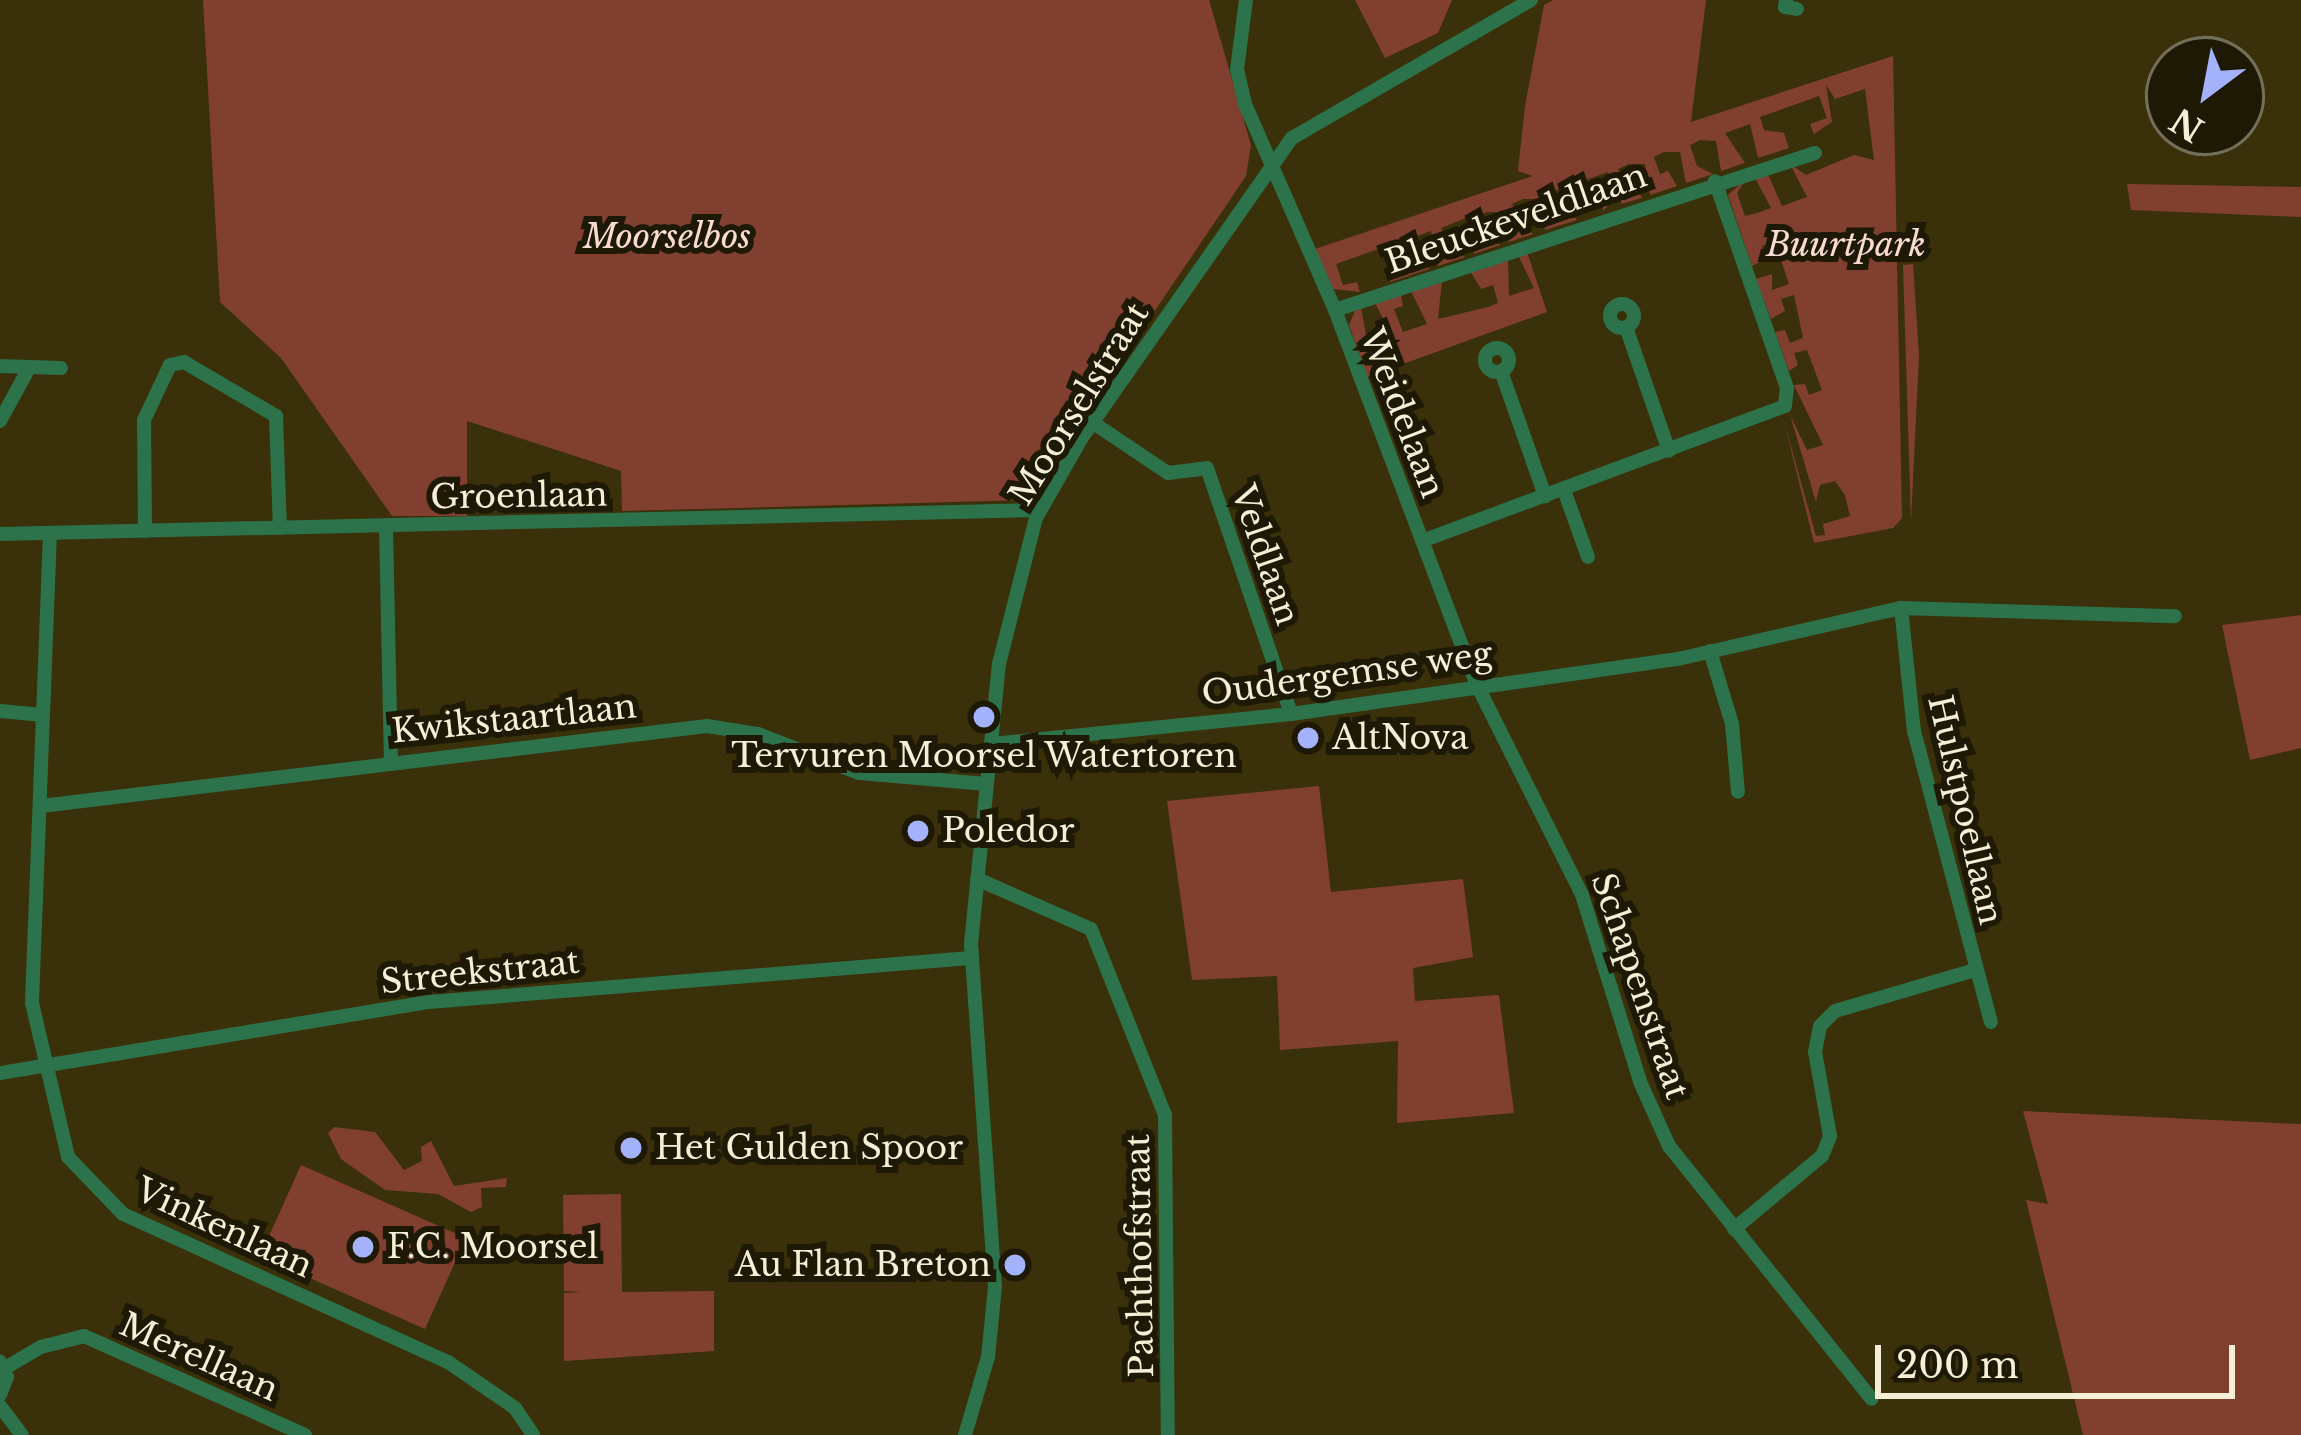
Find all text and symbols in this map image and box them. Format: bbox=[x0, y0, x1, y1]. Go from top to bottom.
north arrow bbox=[2145, 36, 2265, 156]
text: N bbox=[2163, 99, 2211, 150]
street label: Bleuckeveldlaan bbox=[1380, 156, 1652, 282]
park label: Moorselbos bbox=[583, 217, 751, 257]
park label: Buurtpark bbox=[1766, 225, 1926, 265]
street label: Moorselstraat bbox=[1001, 296, 1157, 512]
street label: Weidelaan bbox=[1352, 323, 1452, 503]
street label: Groenlaan bbox=[430, 475, 608, 517]
street label: Veldlaan bbox=[1223, 480, 1307, 630]
street label: Oudergemse weg bbox=[1199, 634, 1495, 714]
street label: Kwikstaartlaan bbox=[390, 686, 638, 752]
street label: Hulstpoellaan bbox=[1919, 692, 2011, 928]
marker: Tervuren Moorsel Watertoren bbox=[971, 704, 997, 730]
place label: AltNova bbox=[1332, 718, 1468, 758]
marker: AltNova bbox=[1295, 725, 1321, 751]
place label: Tervuren Moorsel Watertoren bbox=[731, 736, 1237, 776]
place label: Poledor bbox=[942, 811, 1074, 851]
marker: Poledor bbox=[905, 818, 931, 844]
street label: Schapenstraat bbox=[1583, 868, 1697, 1104]
street label: Streekstraat bbox=[379, 942, 581, 1002]
place label: Het Gulden Spoor bbox=[655, 1128, 963, 1168]
street label: Pachthofstraat bbox=[1118, 1134, 1162, 1378]
marker: Het Gulden Spoor bbox=[618, 1135, 644, 1161]
street label: Vinkenlaan bbox=[129, 1170, 319, 1286]
place label: F.C. Moorsel bbox=[387, 1227, 598, 1267]
marker: F.C. Moorsel bbox=[350, 1234, 376, 1260]
place label: Au Flan Breton bbox=[735, 1245, 991, 1285]
marker: Au Flan Breton bbox=[1002, 1252, 1028, 1278]
street label: Merellaan bbox=[114, 1305, 284, 1409]
scale bar bbox=[1881, 1321, 2241, 1395]
text: 200 m bbox=[1896, 1343, 2019, 1388]

